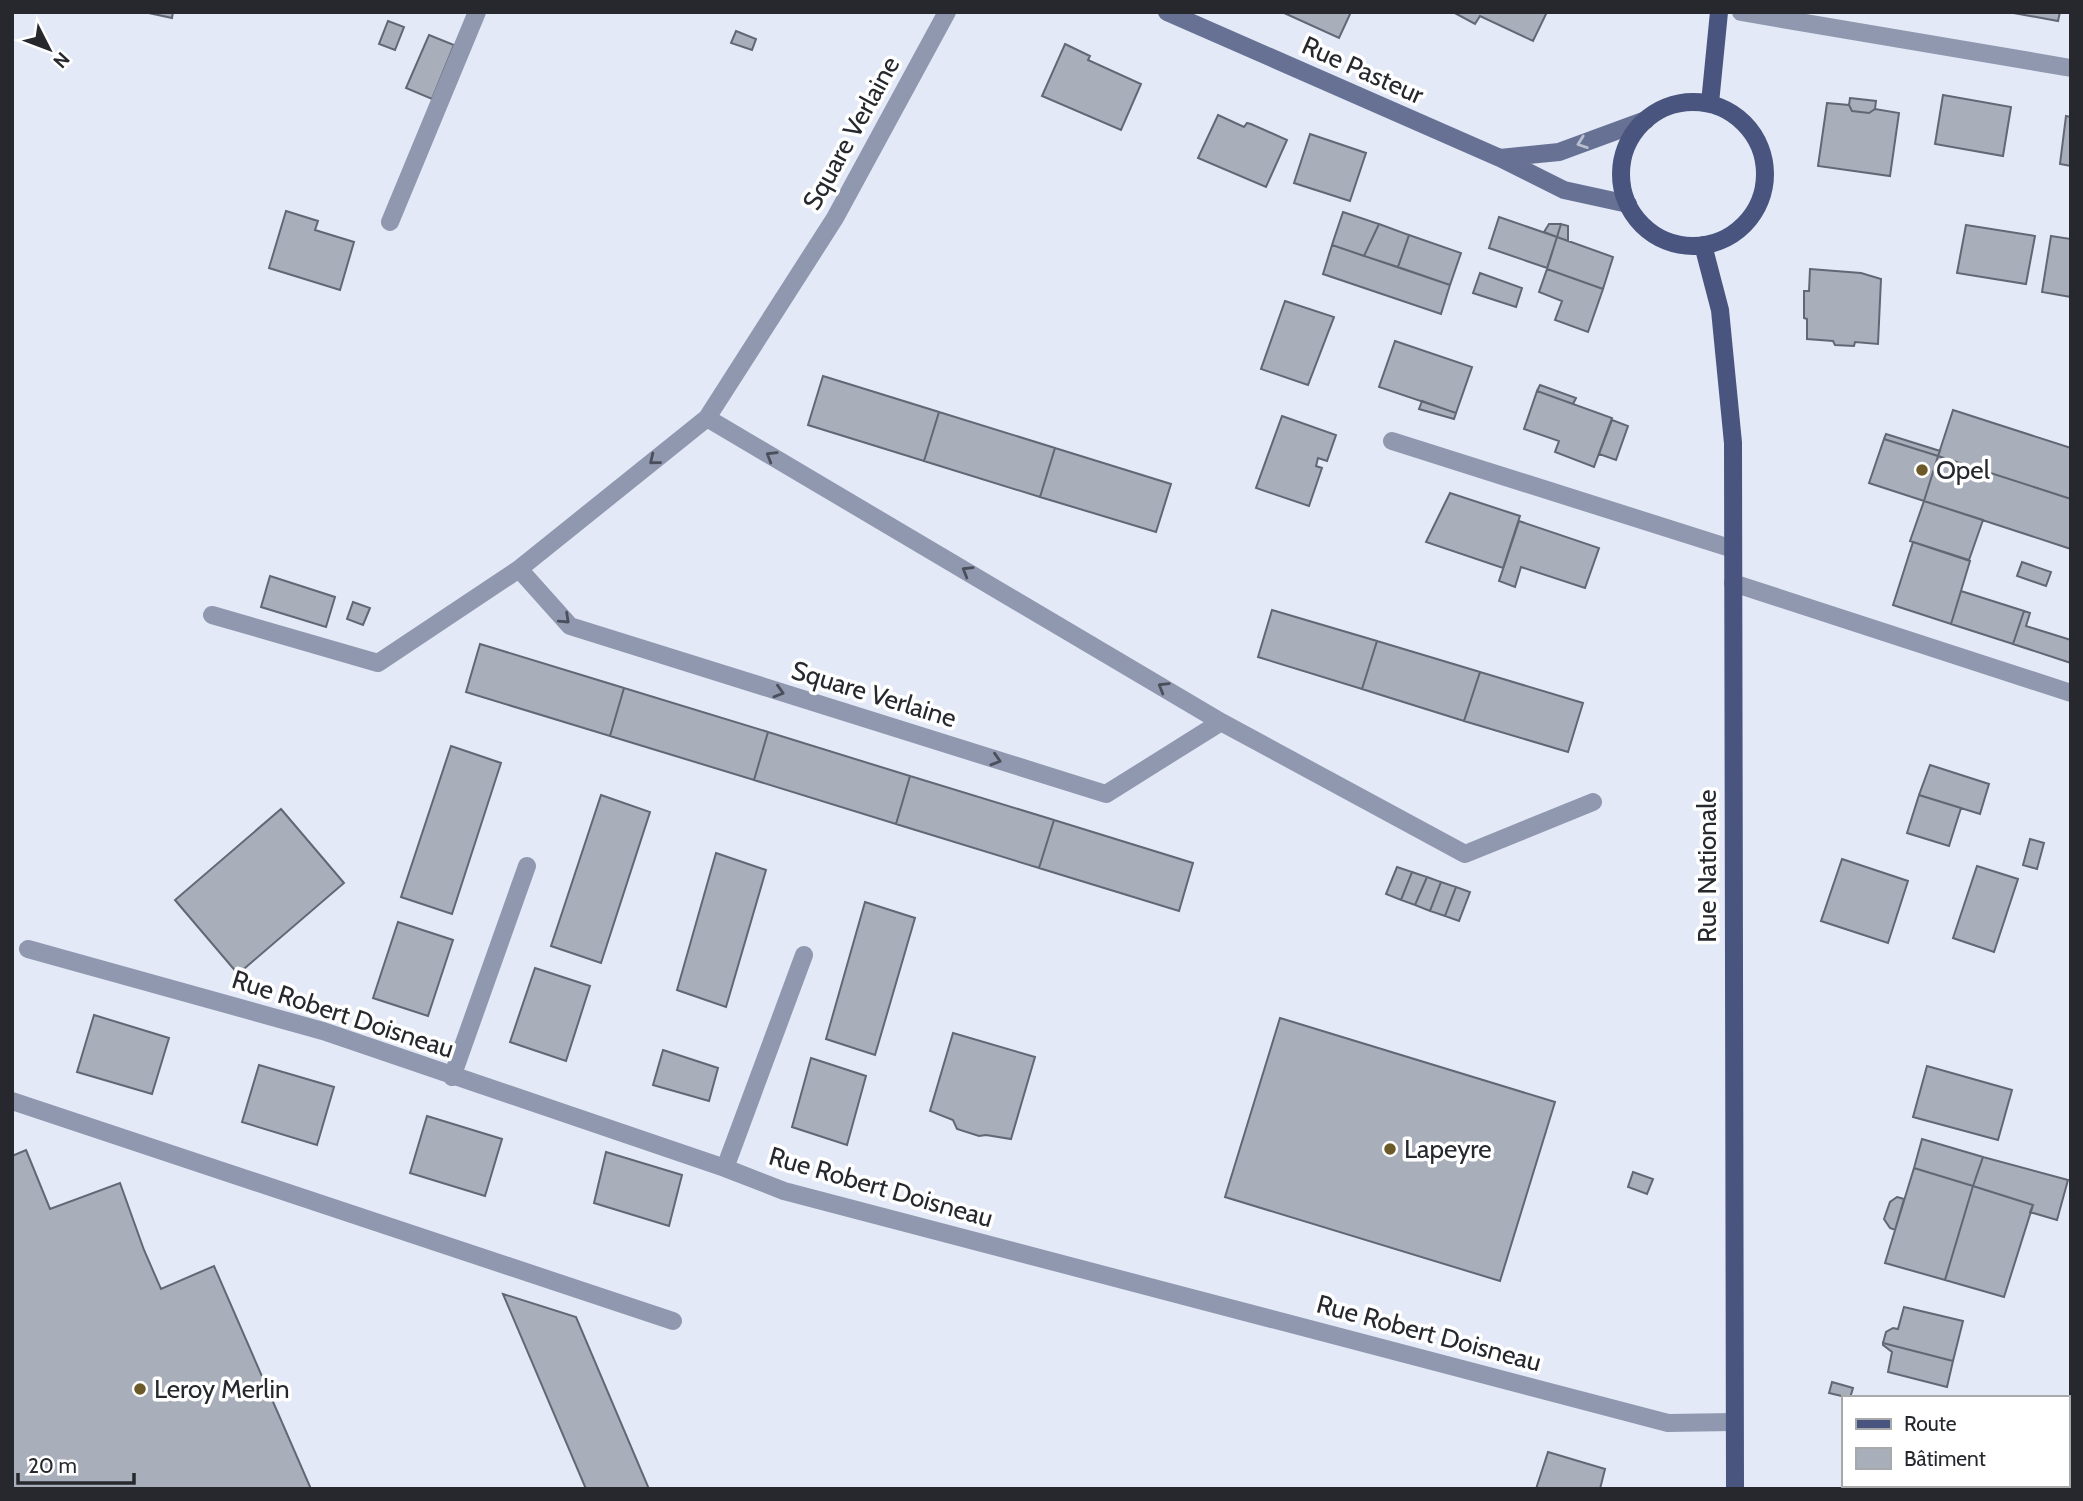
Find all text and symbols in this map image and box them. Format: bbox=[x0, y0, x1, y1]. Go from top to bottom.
north arrow bbox=[14, 14, 84, 84]
street label: Rue Pasteur bbox=[1297, 29, 1429, 111]
text: N bbox=[48, 47, 74, 73]
street label: Square Verlaine bbox=[796, 51, 906, 215]
one-way arrow bbox=[1576, 135, 1588, 149]
one-way arrow bbox=[765, 451, 778, 464]
one-way arrow bbox=[649, 452, 661, 465]
place label: Opel bbox=[1936, 454, 1990, 486]
marker: Opel bbox=[1914, 462, 1930, 478]
one-way arrow bbox=[961, 567, 974, 580]
one-way arrow bbox=[557, 611, 570, 623]
street label: Square Verlaine bbox=[788, 654, 960, 734]
one-way arrow bbox=[1157, 682, 1170, 695]
one-way arrow bbox=[773, 683, 785, 698]
one-way arrow bbox=[990, 751, 1002, 766]
street label: Rue Nationale bbox=[1691, 789, 1723, 943]
street label: Rue Robert Doisneau bbox=[228, 963, 458, 1065]
place label: Lapeyre bbox=[1404, 1133, 1492, 1165]
street label: Rue Robert Doisneau bbox=[765, 1140, 997, 1234]
marker: Lapeyre bbox=[1382, 1141, 1398, 1157]
street label: Rue Robert Doisneau bbox=[1313, 1288, 1545, 1378]
place label: Leroy Merlin bbox=[154, 1373, 289, 1405]
marker: Leroy Merlin bbox=[132, 1381, 148, 1397]
legend bbox=[1842, 1396, 2069, 1487]
text: Route bbox=[1904, 1411, 1957, 1436]
scale bar bbox=[18, 1442, 133, 1486]
text: Bâtiment bbox=[1904, 1446, 1986, 1471]
text: 20 m bbox=[28, 1453, 77, 1478]

